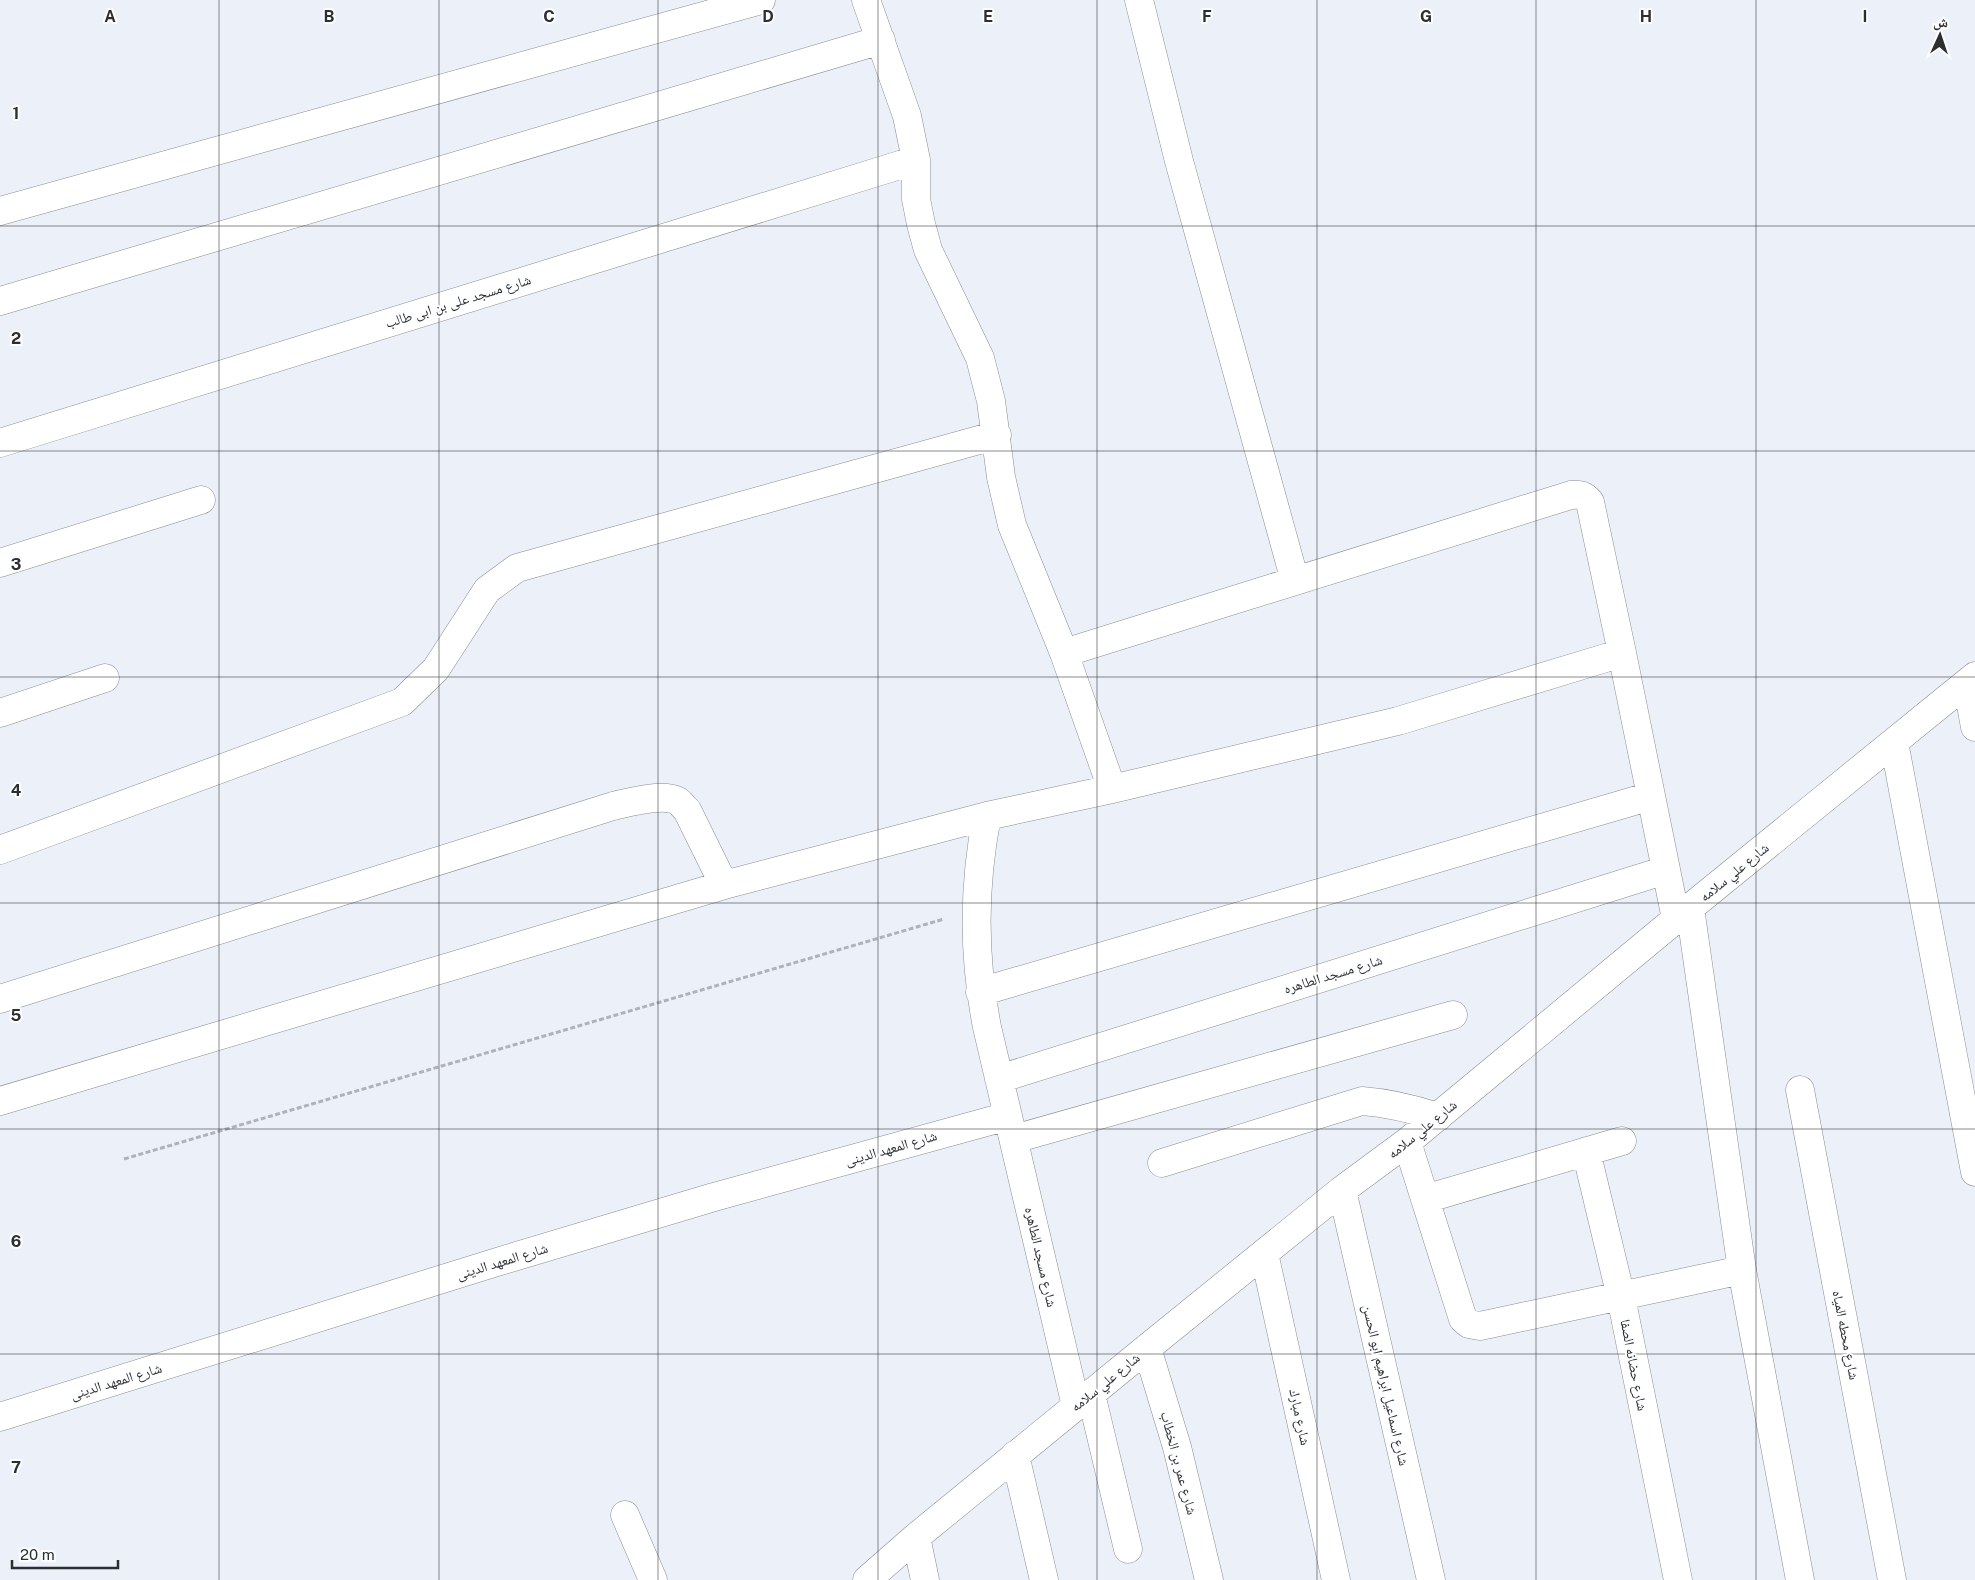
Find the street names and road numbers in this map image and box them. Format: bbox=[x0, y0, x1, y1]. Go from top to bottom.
street label: شارع مسجد على بن ابى طالب bbox=[383, 271, 533, 333]
street label: شارع علي سلامه bbox=[1696, 839, 1774, 907]
street label: شارع مسجد الطاهره bbox=[1282, 951, 1385, 998]
street label: شارع علي سلامه bbox=[1384, 1096, 1462, 1164]
street label: شارع المعهد الدينى bbox=[843, 1127, 939, 1171]
street label: شارع مسجد الطاهره bbox=[1020, 1205, 1060, 1309]
street label: شارع المعهد الدينى bbox=[454, 1240, 550, 1284]
street label: شارع محطه المياه bbox=[1828, 1289, 1863, 1381]
street label: شارع اسماعيل ابراهيم ابو الحسن bbox=[1358, 1303, 1412, 1468]
street label: شارع حضانه الصفا bbox=[1615, 1318, 1651, 1413]
street label: شارع علي سلامه bbox=[1067, 1349, 1145, 1417]
street label: شارع المعهد الدينى bbox=[68, 1360, 164, 1404]
street label: شارع مبارك bbox=[1284, 1387, 1314, 1447]
street label: شارع عمر بن الخطاب bbox=[1156, 1410, 1200, 1517]

